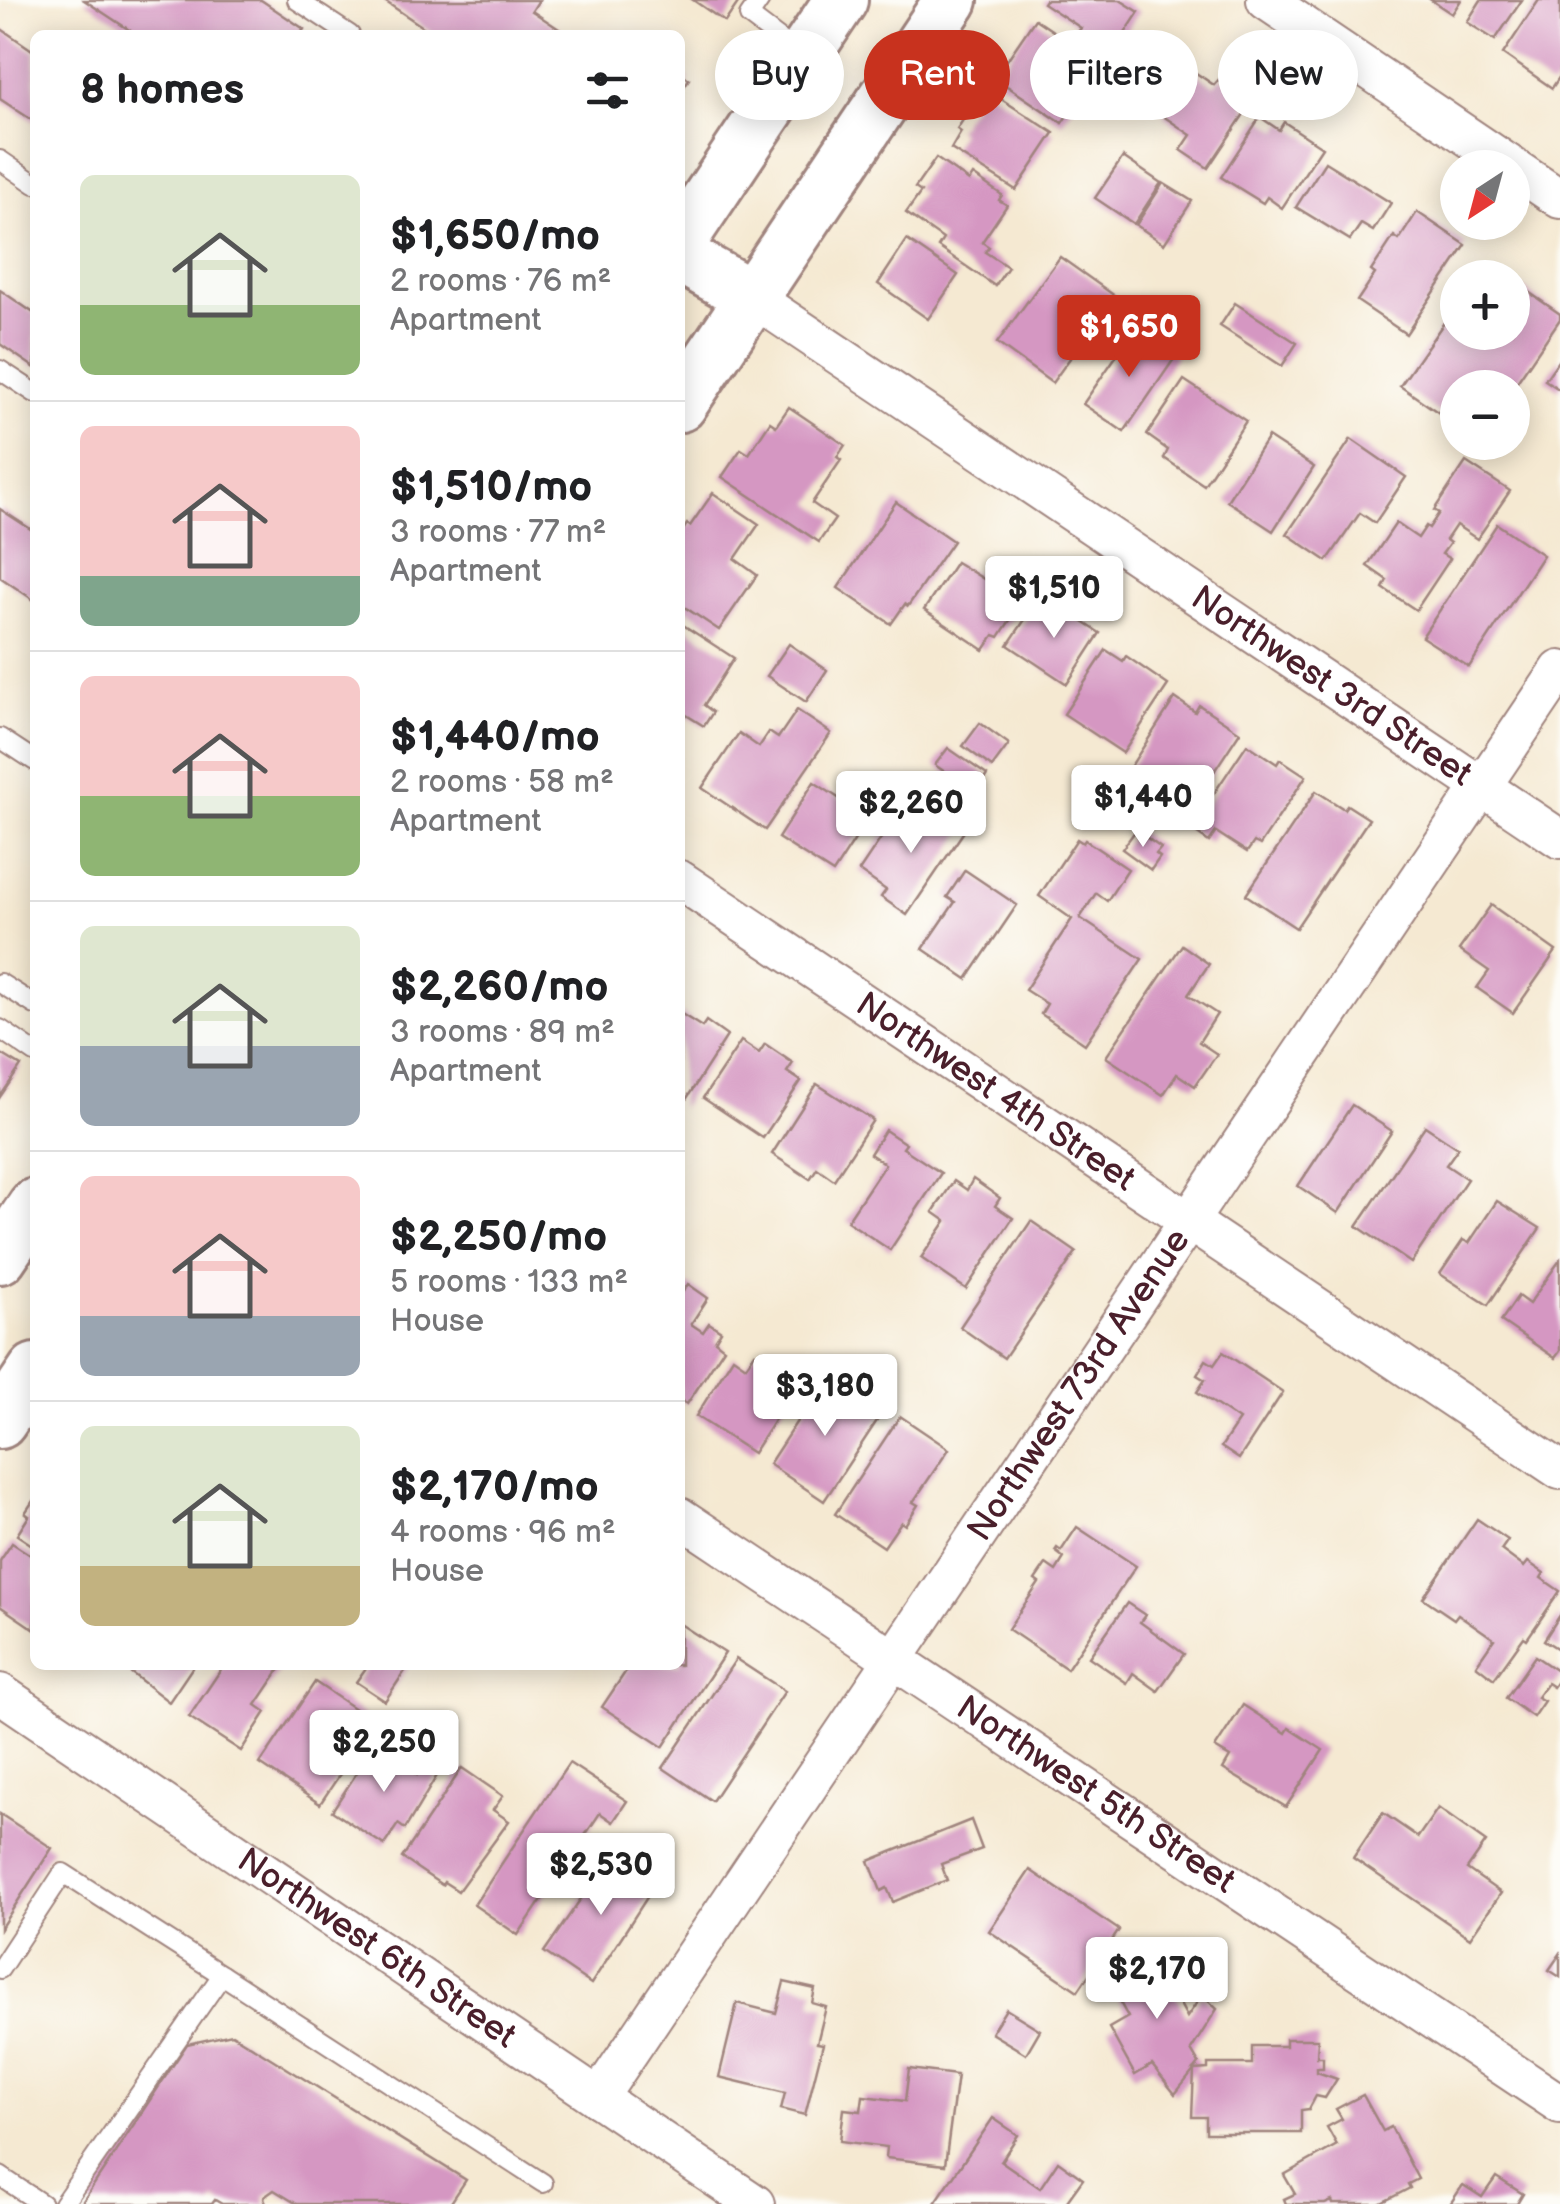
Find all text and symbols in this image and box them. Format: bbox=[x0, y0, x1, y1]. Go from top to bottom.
chip: Buy bbox=[715, 30, 844, 120]
chip: Rent bbox=[864, 30, 1010, 120]
chip: Filters bbox=[1030, 30, 1198, 120]
chip: New bbox=[1218, 30, 1358, 120]
icon: filters bbox=[580, 63, 635, 118]
text: 8 homes bbox=[80, 65, 244, 116]
north arrow bbox=[1440, 150, 1530, 240]
map controls bbox=[1440, 150, 1530, 460]
text: $1,650/mo bbox=[390, 211, 600, 262]
icon: home bbox=[160, 215, 280, 335]
button: + bbox=[1440, 260, 1530, 350]
text: 2 rooms · 76 m² bbox=[390, 262, 611, 301]
pin: $1,650 bbox=[1048, 295, 1210, 380]
text: Apartment bbox=[390, 301, 541, 340]
text: $1,650 bbox=[1079, 308, 1179, 347]
button: − bbox=[1440, 370, 1530, 460]
text: $1,510/mo bbox=[390, 462, 592, 513]
icon: home bbox=[160, 466, 280, 586]
text: 3 rooms · 77 m² bbox=[390, 513, 606, 552]
text: Apartment bbox=[390, 552, 541, 591]
pin: $1,510 bbox=[973, 556, 1135, 641]
text: $1,510 bbox=[1007, 569, 1101, 608]
street label: Northwest 3rd Street bbox=[1183, 576, 1480, 795]
text: $1,440/mo bbox=[390, 712, 600, 763]
icon: home bbox=[160, 716, 280, 836]
text: 2 rooms · 58 m² bbox=[390, 763, 614, 802]
pin: $1,440 bbox=[1062, 765, 1224, 850]
pin: $2,260 bbox=[830, 771, 992, 856]
text: $1,440 bbox=[1093, 778, 1193, 817]
text: $2,260 bbox=[858, 784, 964, 823]
text: Apartment bbox=[390, 802, 541, 841]
text: $2,260/mo bbox=[390, 962, 608, 1013]
icon: home bbox=[160, 966, 280, 1086]
street label: Northwest 4th Street bbox=[848, 983, 1144, 1201]
text: 3 rooms · 89 m² bbox=[390, 1013, 615, 1052]
text: Apartment bbox=[390, 1052, 541, 1091]
text: $2,250/mo bbox=[390, 1212, 607, 1263]
icon: home bbox=[160, 1216, 280, 1336]
street label: Northwest 73rd Avenue bbox=[958, 1220, 1199, 1549]
text: 5 rooms · 133 m² bbox=[390, 1263, 628, 1302]
text: House bbox=[390, 1302, 484, 1341]
pin: $3,180 bbox=[744, 1354, 906, 1439]
text: $3,180 bbox=[775, 1367, 875, 1406]
text: $2,170/mo bbox=[390, 1462, 599, 1513]
icon: home bbox=[160, 1466, 280, 1586]
text: 4 rooms · 96 m² bbox=[390, 1513, 616, 1552]
text: House bbox=[390, 1552, 484, 1591]
street label: Northwest 5th Street bbox=[949, 1686, 1244, 1903]
pin: $2,250 bbox=[303, 1710, 465, 1795]
text: $2,250 bbox=[332, 1723, 436, 1762]
pin: $2,530 bbox=[520, 1833, 682, 1918]
street label: Northwest 6th Street bbox=[229, 1839, 524, 2058]
text: $2,530 bbox=[549, 1846, 653, 1885]
pin: $2,170 bbox=[1076, 1937, 1238, 2022]
text: $2,170 bbox=[1108, 1950, 1206, 1989]

